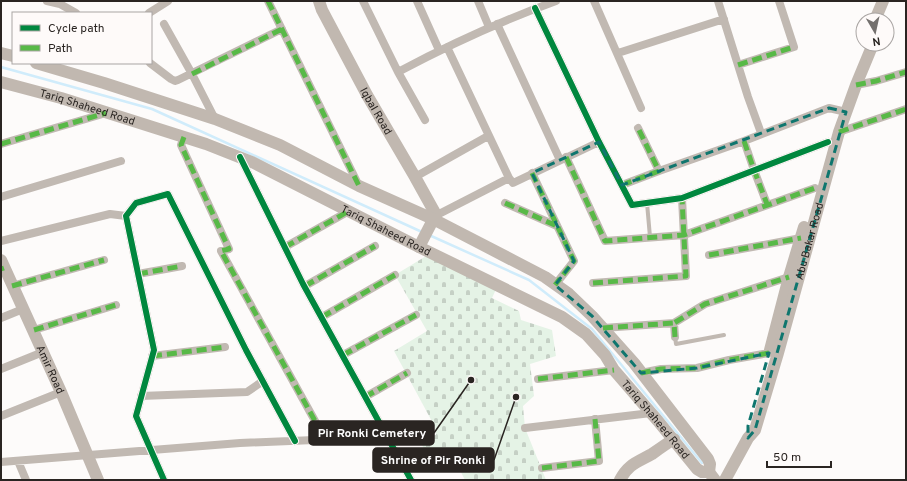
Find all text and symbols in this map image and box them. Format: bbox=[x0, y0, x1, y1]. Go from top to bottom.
legend bbox=[12, 12, 152, 64]
north arrow bbox=[855, 12, 895, 52]
text: Cycle path bbox=[48, 21, 105, 37]
text: N bbox=[871, 33, 881, 48]
text: Path bbox=[48, 41, 73, 57]
street label: Iqbal Road bbox=[356, 85, 395, 137]
street label: Tariq Shaheed Road bbox=[38, 87, 137, 129]
street label: Abu Bakar Road bbox=[793, 201, 827, 281]
street label: Tariq Shaheed Road bbox=[338, 202, 433, 260]
street label: Amir Road bbox=[33, 343, 67, 396]
street label: Tariq Shaheed Road bbox=[618, 377, 692, 462]
callout: Pir Ronki Cemetery bbox=[309, 421, 434, 445]
text: Pir Ronki Cemetery bbox=[318, 426, 427, 442]
scale bar bbox=[767, 443, 831, 469]
callout: Shrine of Pir Ronki bbox=[373, 448, 494, 472]
text: 50 m bbox=[773, 450, 801, 466]
text: Shrine of Pir Ronki bbox=[381, 453, 485, 469]

